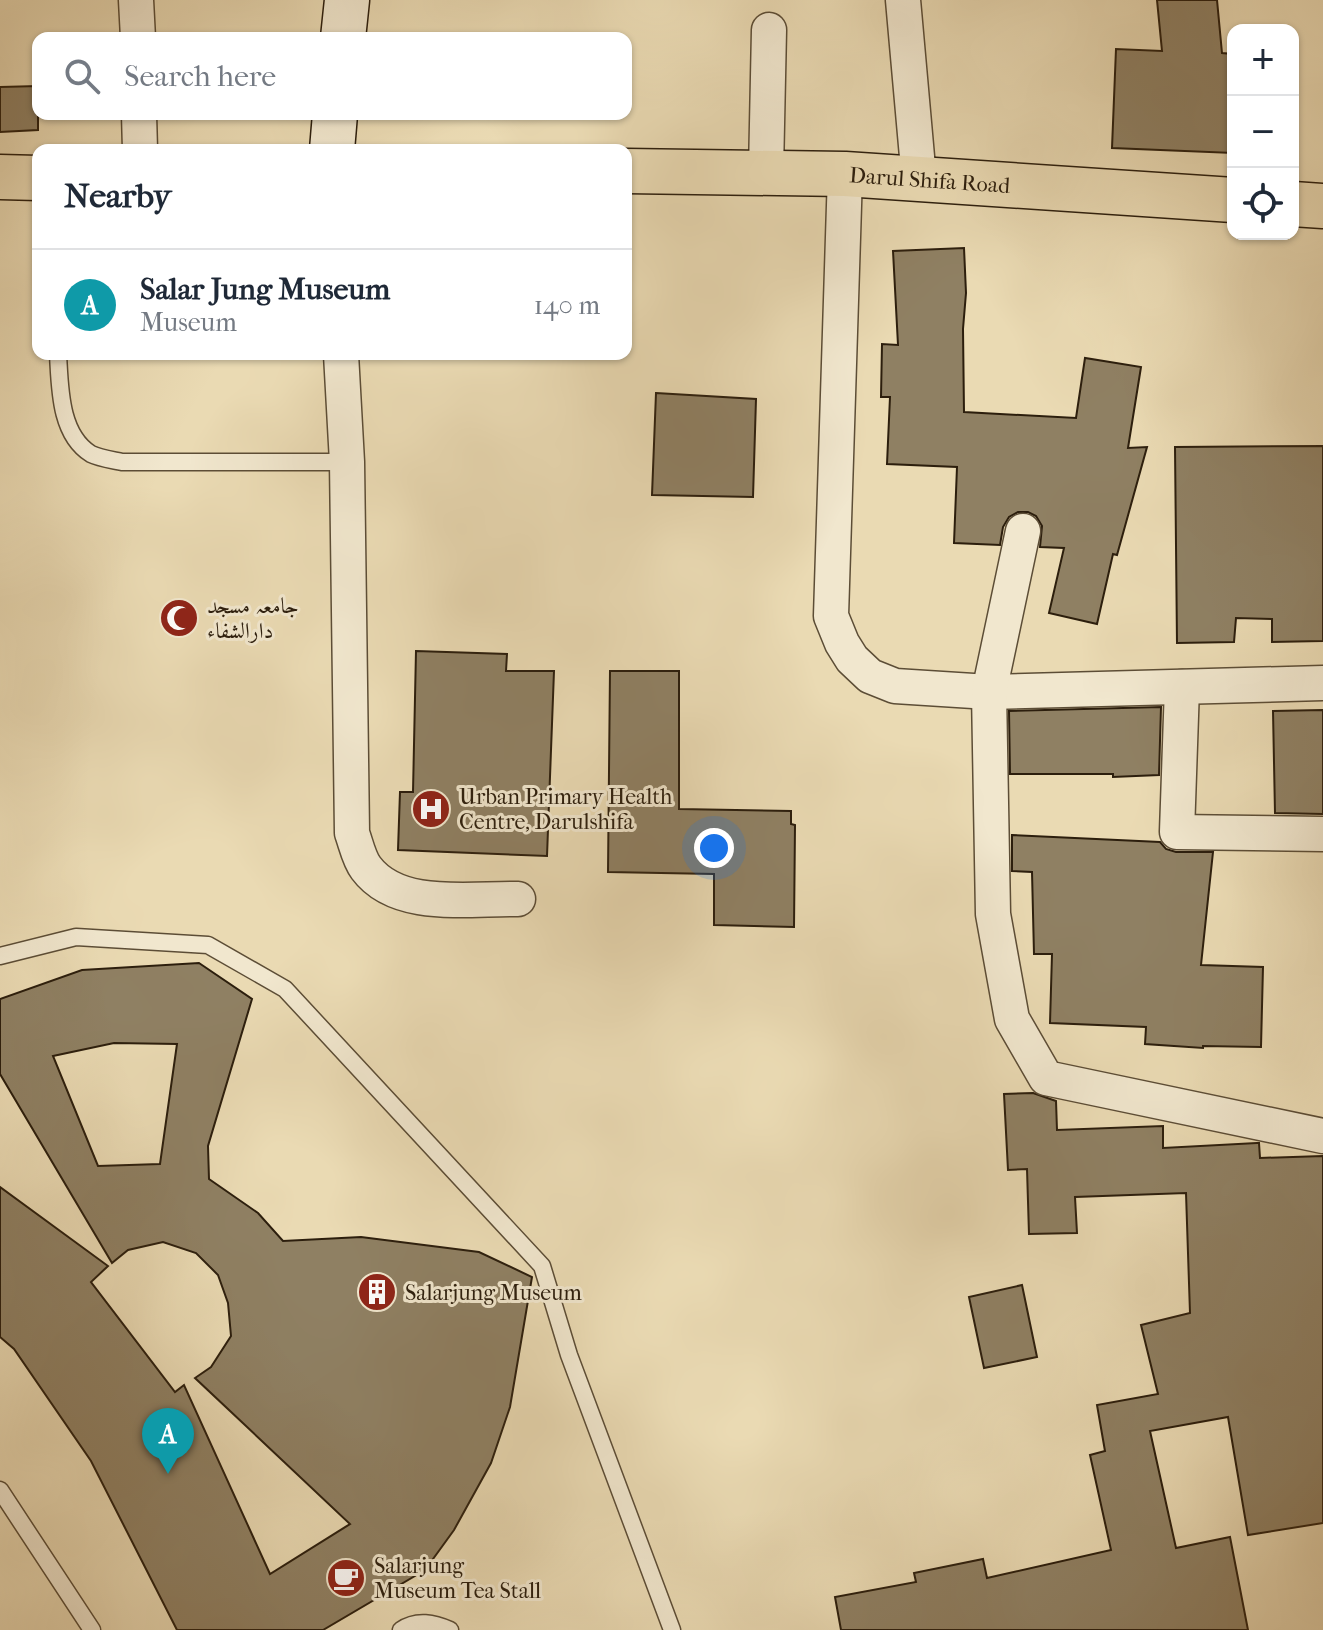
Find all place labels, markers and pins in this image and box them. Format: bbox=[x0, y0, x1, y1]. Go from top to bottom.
place label: جامعہ مسجد دارالشفاء bbox=[207, 593, 299, 644]
mosque icon: جامعہ مسجد دارالشفاء bbox=[158, 597, 200, 639]
place label: Urban Primary Health Centre, Darulshifa bbox=[459, 784, 673, 835]
hospital icon: Urban Primary Health Centre, Darulshifa bbox=[410, 788, 452, 830]
building icon: Salarjung Museum bbox=[356, 1271, 398, 1313]
place label: Salarjung Museum bbox=[405, 1280, 583, 1306]
pin: A bbox=[142, 1408, 194, 1474]
place label: Salarjung Museum Tea Stall bbox=[374, 1553, 541, 1604]
cafe icon: Salarjung Museum Tea Stall bbox=[325, 1557, 367, 1599]

